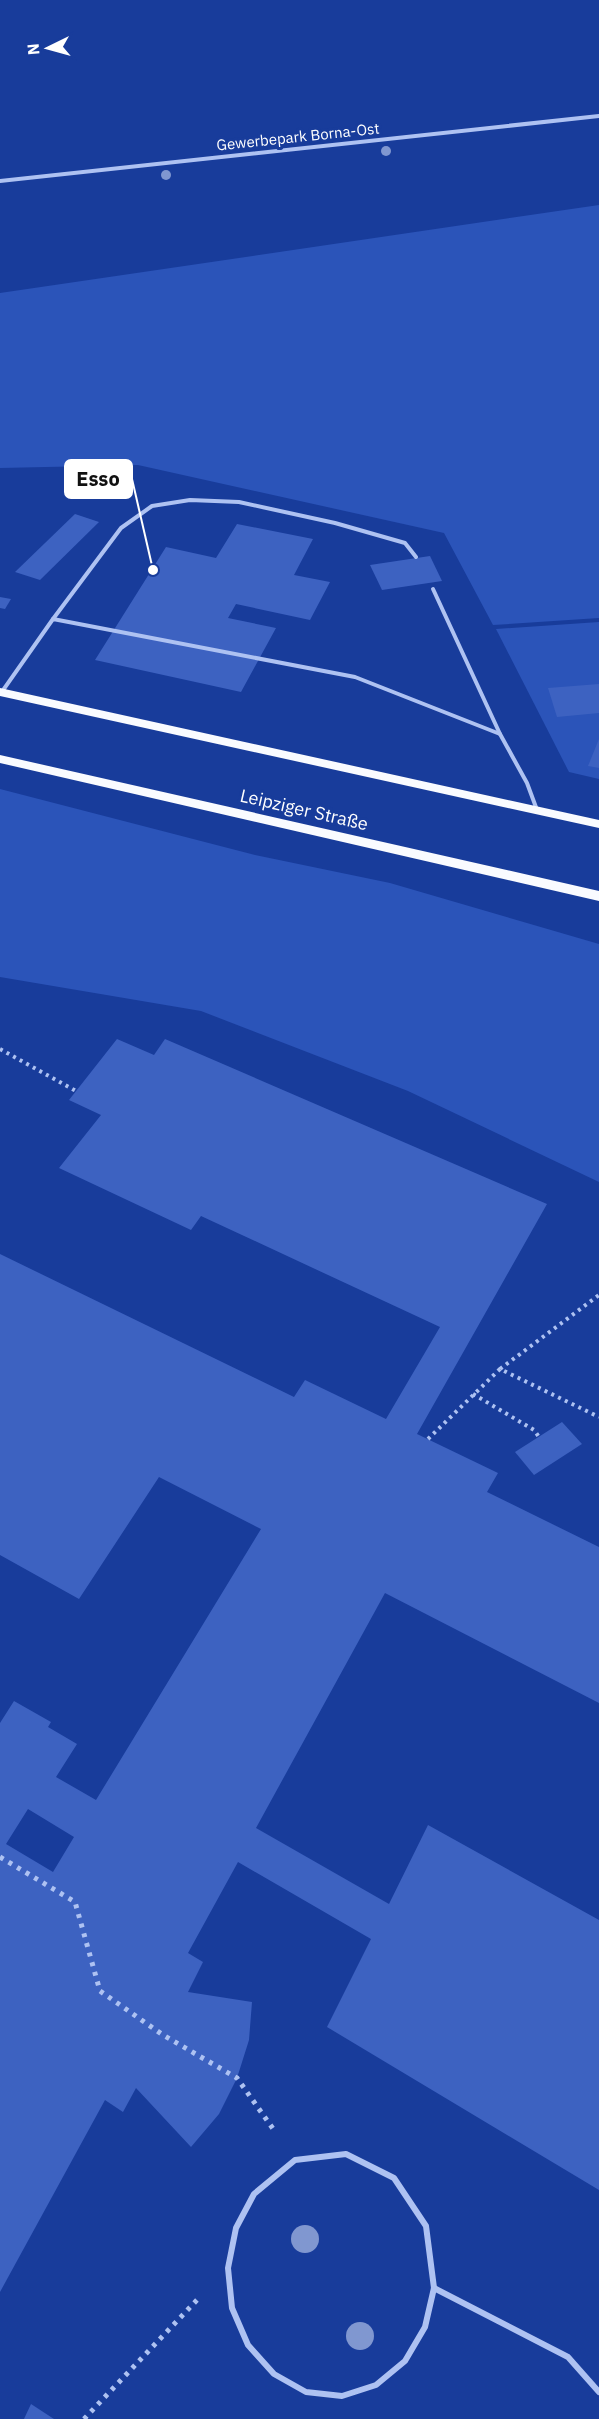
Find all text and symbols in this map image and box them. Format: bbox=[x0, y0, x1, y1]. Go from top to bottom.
north arrow bbox=[18, 18, 78, 78]
text: N bbox=[23, 43, 44, 56]
street label: Gewerbepark Borna-Ost bbox=[215, 118, 380, 155]
callout: Esso bbox=[65, 460, 132, 498]
text: Esso bbox=[76, 465, 120, 492]
street label: Leipziger Straße bbox=[238, 784, 371, 835]

